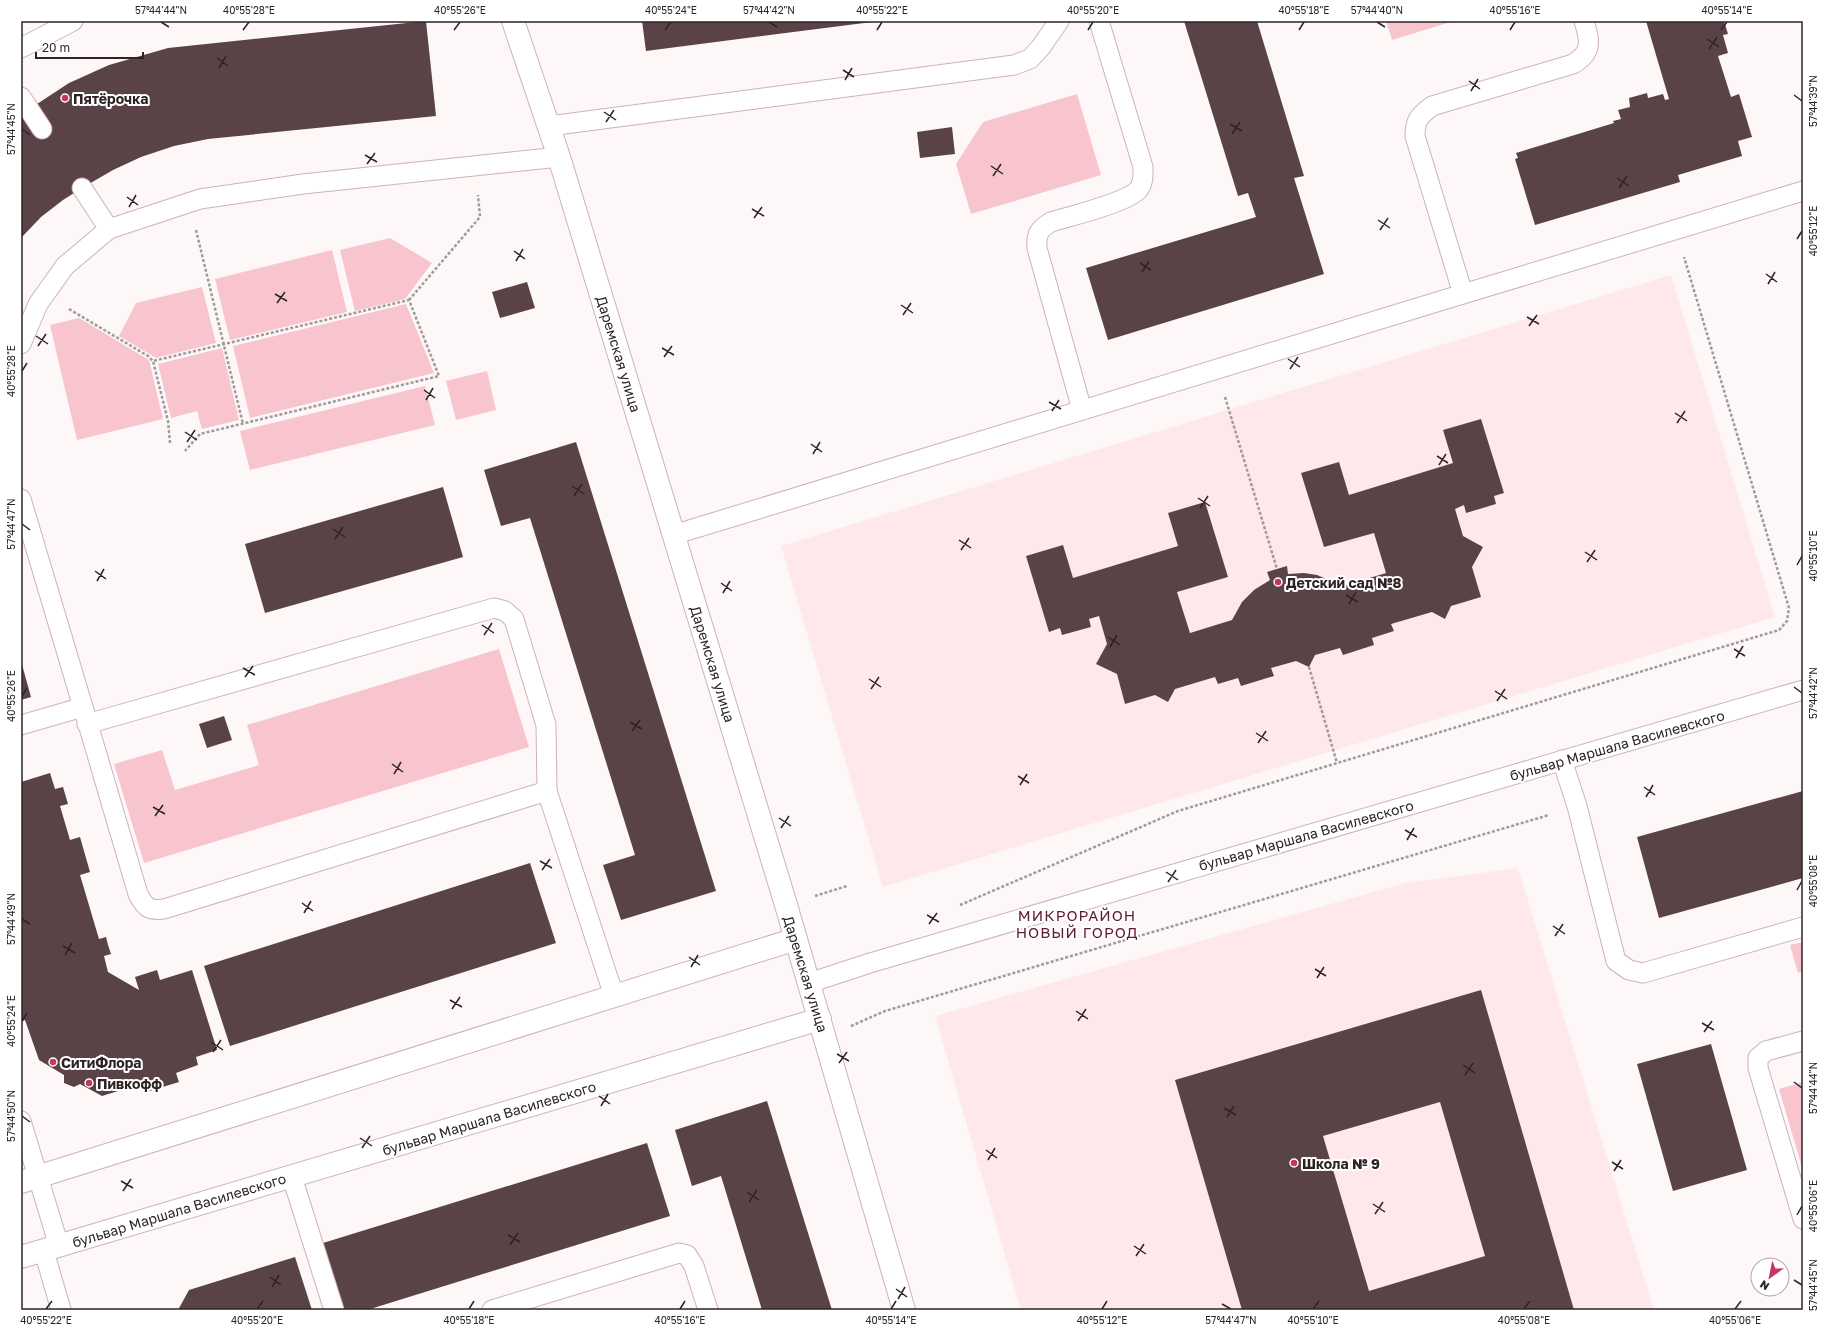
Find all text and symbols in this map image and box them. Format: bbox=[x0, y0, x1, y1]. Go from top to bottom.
text: 57°44'44"N bbox=[135, 4, 187, 16]
text: 40°55'28"E bbox=[223, 4, 275, 16]
text: 40°55'26"E bbox=[434, 4, 486, 16]
text: 40°55'24"E bbox=[645, 4, 697, 16]
text: 57°44'42"N bbox=[743, 4, 795, 16]
text: 40°55'22"E bbox=[856, 4, 908, 16]
text: 40°55'20"E bbox=[1067, 4, 1119, 16]
text: 40°55'18"E bbox=[1279, 4, 1329, 16]
text: 57°44'40"N bbox=[1351, 4, 1403, 16]
text: 40°55'16"E bbox=[1490, 4, 1540, 16]
text: 40°55'14"E bbox=[1702, 4, 1752, 16]
scale bar bbox=[36, 34, 143, 60]
text: 20 m bbox=[42, 40, 70, 55]
text: 57°44'39"N bbox=[1807, 75, 1819, 127]
place label: Пятёрочка bbox=[73, 90, 148, 107]
marker: Пятёрочка bbox=[60, 93, 70, 103]
text: 57°44'45"N bbox=[5, 103, 17, 155]
text: 40°55'12"E bbox=[1807, 206, 1819, 256]
street label: Даремская улица bbox=[593, 294, 645, 414]
text: 40°55'28"E bbox=[5, 345, 17, 397]
text: 57°44'47"N bbox=[5, 498, 17, 550]
text: 40°55'10"E bbox=[1807, 530, 1819, 582]
place label: Детский сад №8 bbox=[1286, 574, 1401, 591]
marker: Детский сад №8 bbox=[1273, 577, 1283, 587]
street label: Даремская улица bbox=[687, 604, 739, 724]
text: 57°44'42"N bbox=[1807, 667, 1819, 719]
text: 40°55'26"E bbox=[5, 670, 17, 722]
street label: бульвар Маршала Василевского bbox=[1508, 706, 1726, 784]
street label: бульвар Маршала Василевского bbox=[1197, 796, 1415, 874]
text: 40°55'08"E bbox=[1807, 855, 1819, 907]
text: 57°44'49"N bbox=[5, 893, 17, 945]
district label: МИКРОРАЙОН НОВЫЙ ГОРОД bbox=[1016, 906, 1138, 941]
street label: Даремская улица bbox=[780, 914, 832, 1034]
text: 40°55'24"E bbox=[5, 995, 17, 1047]
place label: СитиФлора bbox=[61, 1054, 141, 1071]
marker: СитиФлора bbox=[48, 1057, 58, 1067]
text: 57°44'44"N bbox=[1807, 1062, 1819, 1114]
place label: Пивкофф bbox=[97, 1075, 162, 1092]
street label: бульвар Маршала Василевского bbox=[380, 1077, 598, 1159]
marker: Пивкофф bbox=[84, 1078, 94, 1088]
text: 57°44'50"N bbox=[5, 1090, 17, 1142]
place label: Школа № 9 bbox=[1302, 1155, 1380, 1172]
marker: Школа № 9 bbox=[1289, 1158, 1299, 1168]
street label: бульвар Маршала Василевского bbox=[70, 1169, 288, 1251]
text: 40°55'06"E bbox=[1807, 1180, 1819, 1232]
north arrow bbox=[1750, 1257, 1790, 1297]
text: 57°44'45"N bbox=[1807, 1259, 1819, 1311]
text: N bbox=[1757, 1278, 1771, 1294]
text: 40°55'22"E bbox=[20, 1314, 72, 1326]
text: 40°55'20"E bbox=[231, 1314, 283, 1326]
text: 40°55'18"E bbox=[444, 1314, 494, 1326]
text: 40°55'16"E bbox=[655, 1314, 705, 1326]
text: 40°55'14"E bbox=[866, 1314, 916, 1326]
text: 40°55'12"E bbox=[1077, 1314, 1127, 1326]
text: 57°44'47"N bbox=[1205, 1314, 1257, 1326]
text: 40°55'10"E bbox=[1287, 1314, 1339, 1326]
text: 40°55'08"E bbox=[1498, 1314, 1550, 1326]
text: 40°55'06"E bbox=[1709, 1314, 1761, 1326]

